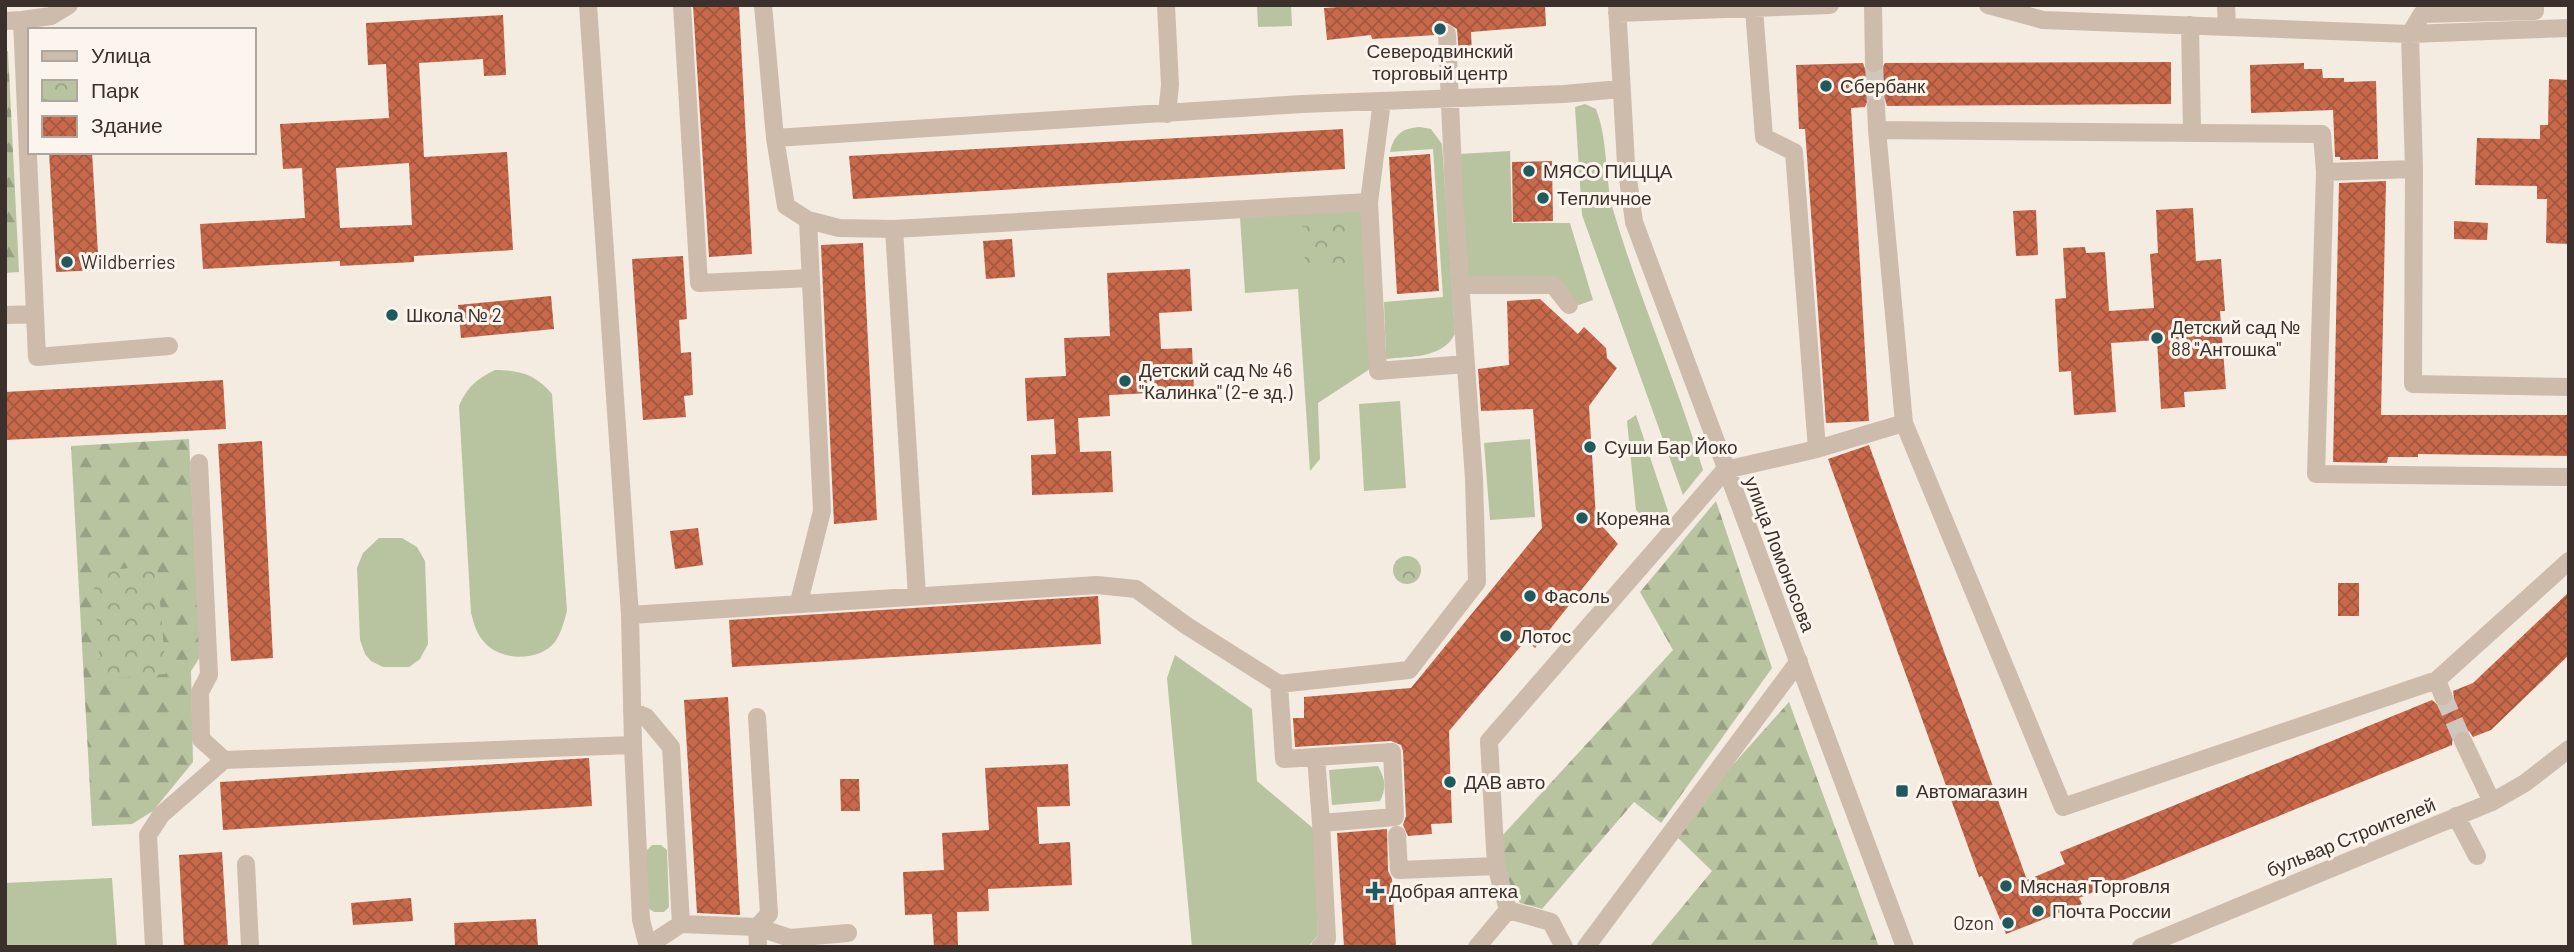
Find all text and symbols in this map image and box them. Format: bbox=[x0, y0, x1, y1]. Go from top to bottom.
marker: Северодвинский торговый центр bbox=[1432, 21, 1448, 37]
legend bbox=[28, 28, 256, 154]
place label: Северодвинский торговый центр bbox=[1367, 39, 1513, 84]
text: Улица bbox=[91, 42, 151, 67]
place label: Сбербанк bbox=[1840, 74, 1926, 97]
text: Парк bbox=[91, 77, 139, 102]
marker: Сбербанк bbox=[1818, 78, 1834, 94]
text: Здание bbox=[91, 112, 163, 137]
place label: МЯСО ПИЦЦА bbox=[1543, 159, 1673, 182]
marker: МЯСО ПИЦЦА bbox=[1521, 163, 1537, 179]
place label: Тепличное bbox=[1557, 186, 1652, 209]
marker: Тепличное bbox=[1535, 190, 1551, 206]
place label: Wildberries bbox=[81, 250, 175, 273]
marker: Wildberries bbox=[59, 254, 75, 270]
place label: Школа № 2 bbox=[406, 303, 502, 326]
marker: Школа № 2 bbox=[384, 307, 400, 323]
place label: Детский сад № 88 "Антошка" bbox=[2171, 315, 2300, 360]
marker: Детский сад № 88 "Антошка" bbox=[2149, 330, 2165, 346]
place label: Детский сад № 46 "Калинка" (2-е зд.) bbox=[1139, 358, 1294, 403]
marker: Детский сад № 46 "Калинка" (2-е зд.) bbox=[1117, 373, 1133, 389]
place label: Суши Бар Йоко bbox=[1604, 435, 1738, 458]
marker: Суши Бар Йоко bbox=[1582, 439, 1598, 455]
street label: улица Ломоносова bbox=[1740, 473, 1821, 635]
place label: Кореяна bbox=[1596, 506, 1671, 529]
marker: Кореяна bbox=[1574, 510, 1590, 526]
place label: Фасоль bbox=[1544, 584, 1610, 607]
marker: Фасоль bbox=[1522, 588, 1538, 604]
place label: Лотос bbox=[1520, 624, 1571, 647]
marker: Лотос bbox=[1498, 628, 1514, 644]
place label: ДАВ авто bbox=[1464, 770, 1545, 793]
marker: ДАВ авто bbox=[1442, 774, 1458, 790]
place label: Автомагазин bbox=[1916, 779, 2028, 802]
marker: Автомагазин bbox=[1894, 783, 1910, 799]
street label: бульвар Строителей bbox=[2263, 792, 2439, 881]
place label: Мясная Торговля bbox=[2020, 874, 2170, 897]
marker: Мясная Торговля bbox=[1998, 878, 2014, 894]
place label: Добрая аптека bbox=[1389, 879, 1518, 902]
marker: Добрая аптека bbox=[1367, 883, 1383, 899]
place label: Почта России bbox=[2052, 899, 2171, 922]
marker: Почта России bbox=[2030, 903, 2046, 919]
place label: Ozon bbox=[1953, 911, 1994, 934]
marker: Ozon bbox=[2000, 915, 2016, 931]

